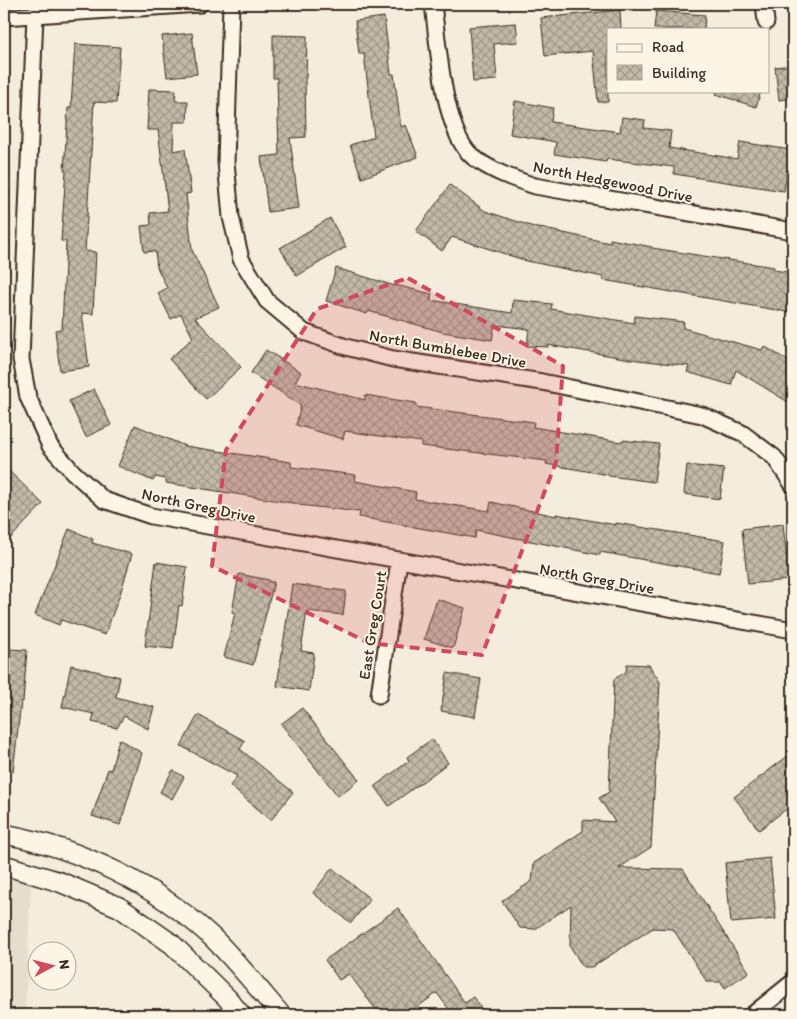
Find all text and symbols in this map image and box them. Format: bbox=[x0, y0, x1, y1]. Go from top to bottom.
legend bbox=[607, 28, 770, 92]
text: Road bbox=[652, 38, 685, 56]
text: Building bbox=[652, 64, 706, 82]
street label: North Hedgewood Drive bbox=[531, 157, 694, 206]
street label: North Bumblebee Drive bbox=[368, 325, 528, 372]
street label: North Greg Drive bbox=[140, 484, 258, 527]
street label: North Greg Drive bbox=[538, 559, 656, 598]
street label: East Greg Court bbox=[355, 569, 390, 681]
north arrow bbox=[28, 942, 78, 992]
text: N bbox=[55, 959, 73, 970]

